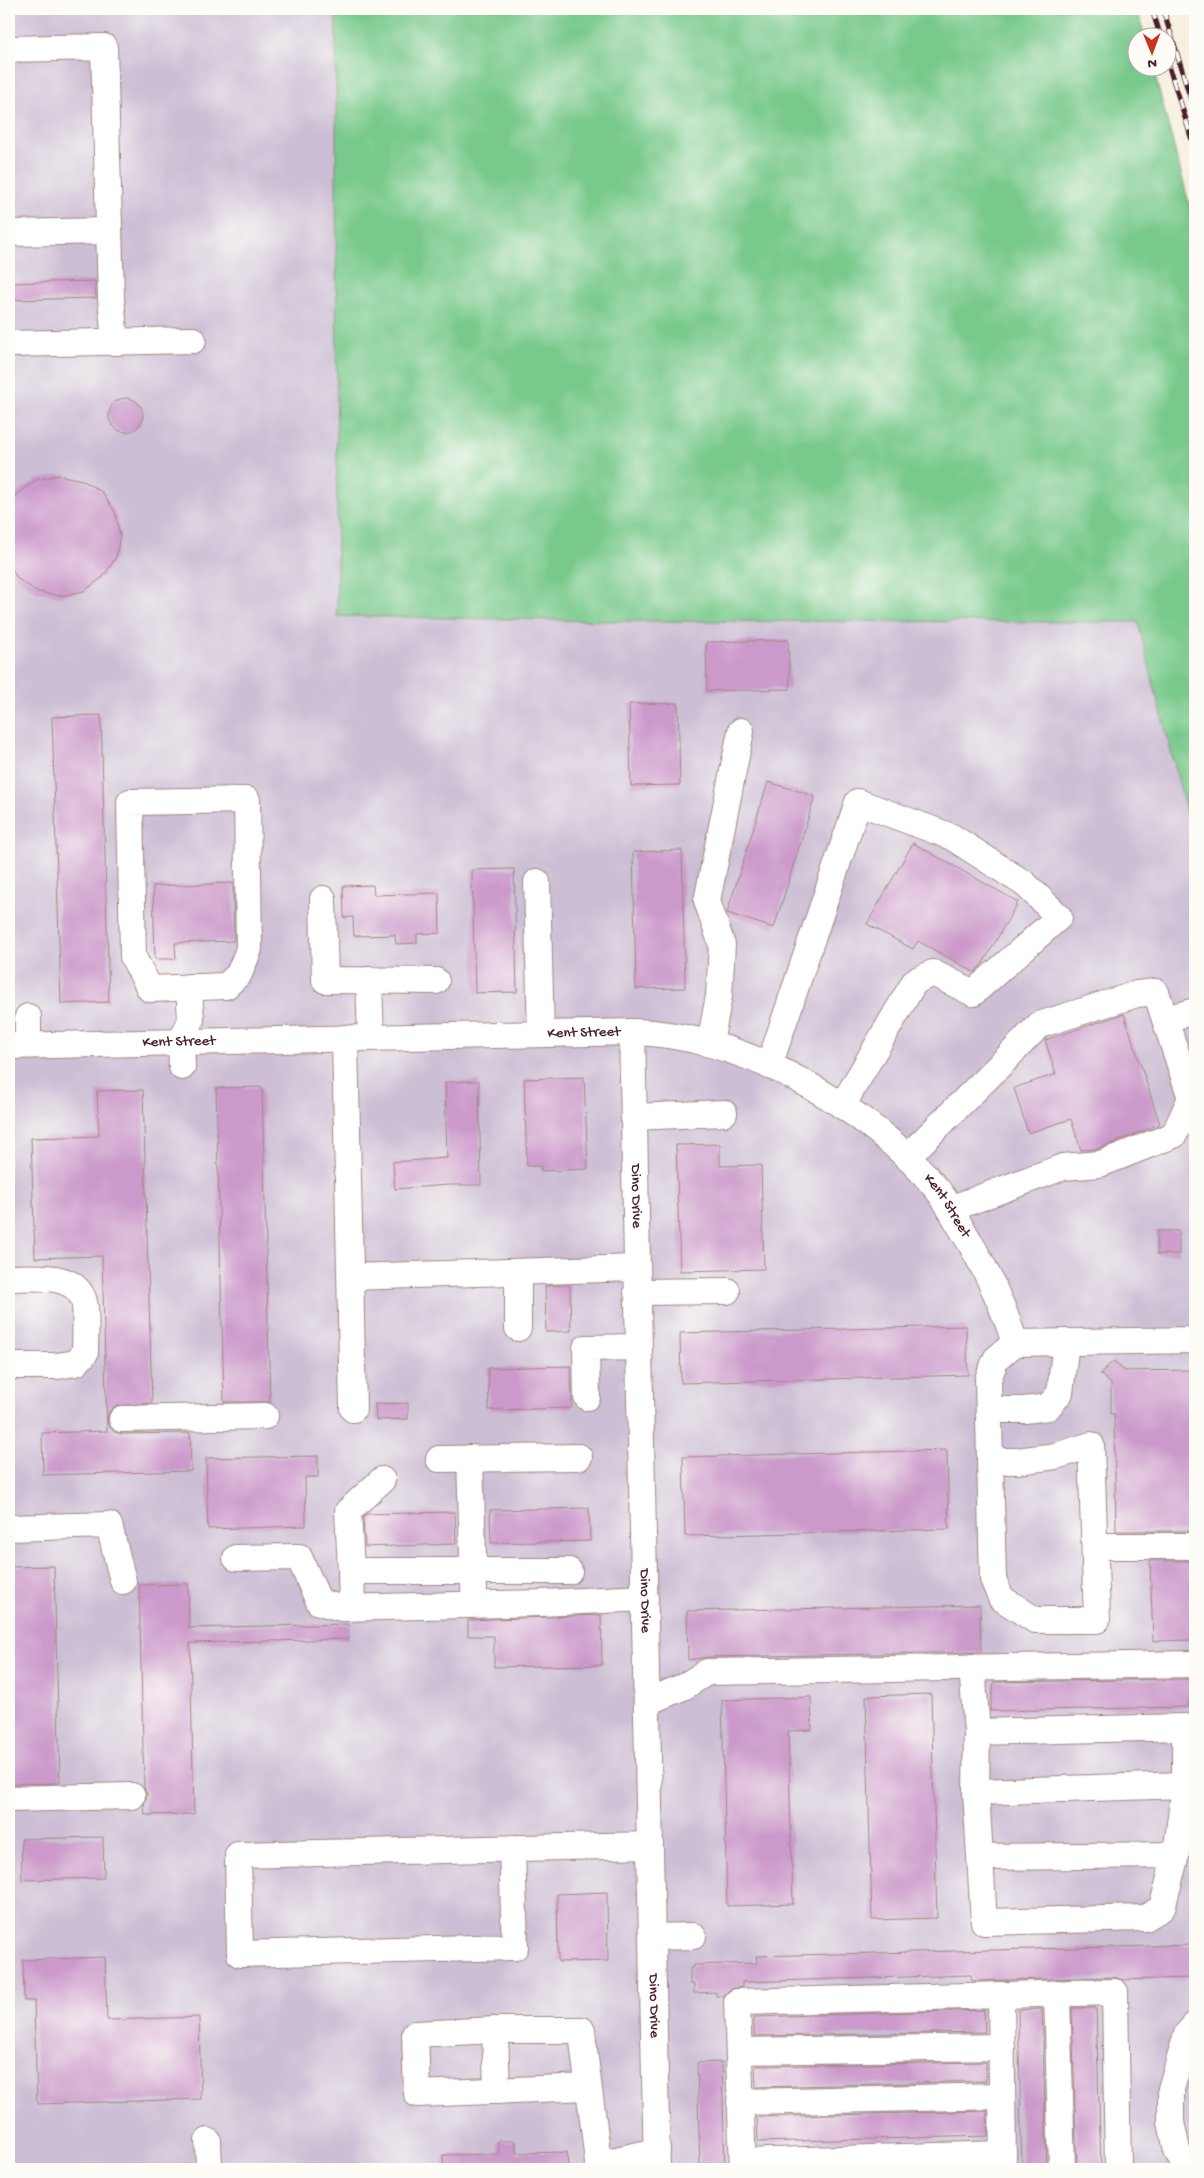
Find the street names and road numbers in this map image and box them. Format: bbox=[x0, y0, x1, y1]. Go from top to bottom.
street label: Kent Street bbox=[547, 1023, 622, 1043]
street label: Kent Street bbox=[142, 1032, 217, 1052]
street label: Dino Drive bbox=[626, 1163, 645, 1229]
street label: Kent Street bbox=[919, 1170, 975, 1243]
street label: Dino Drive bbox=[635, 1568, 654, 1633]
street label: Dino Drive bbox=[644, 1972, 663, 2038]

